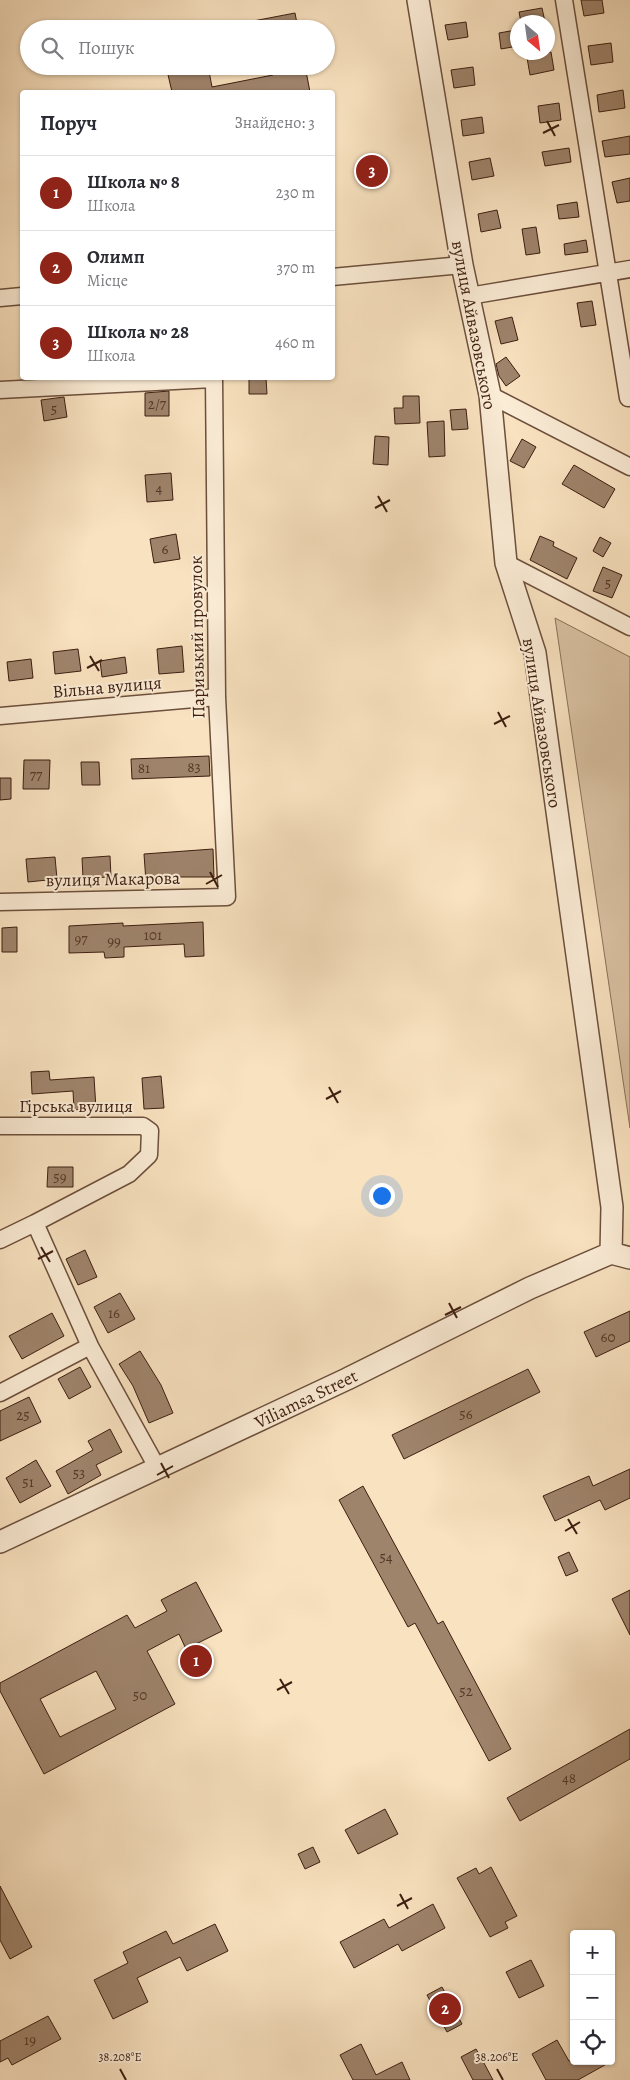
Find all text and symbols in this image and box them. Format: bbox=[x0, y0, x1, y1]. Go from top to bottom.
north arrow bbox=[510, 15, 555, 60]
search box bbox=[20, 20, 335, 75]
icon: search bbox=[38, 34, 66, 62]
text: Пошук bbox=[78, 35, 135, 61]
text: Поруч bbox=[40, 109, 97, 137]
text: Знайдено: 3 bbox=[234, 112, 315, 134]
pin: 3 bbox=[356, 152, 388, 190]
text: Школа № 8 bbox=[87, 169, 180, 195]
text: 1 bbox=[53, 182, 59, 204]
text: 230 m bbox=[276, 182, 315, 204]
text: Школа bbox=[87, 195, 135, 217]
street label: вулиця Айвазовського bbox=[446, 238, 502, 412]
text: Олимп bbox=[87, 244, 145, 270]
text: 2 bbox=[52, 257, 60, 279]
text: 370 m bbox=[277, 257, 315, 279]
text: Місце bbox=[87, 270, 128, 292]
text: Школа № 28 bbox=[87, 319, 189, 345]
text: 3 bbox=[53, 332, 59, 354]
text: 460 m bbox=[275, 332, 315, 354]
text: Школа bbox=[87, 345, 135, 367]
house number: 2/7 bbox=[148, 394, 167, 414]
house number: 5 bbox=[51, 399, 57, 419]
house number: 4 bbox=[156, 478, 163, 498]
house number: 6 bbox=[162, 539, 169, 559]
street label: Паризький провулок bbox=[184, 555, 210, 719]
house number: 5 bbox=[605, 573, 611, 593]
street label: вулиця Айвазовського bbox=[517, 636, 567, 810]
street label: Вільна вулиця bbox=[51, 670, 163, 704]
house number: 83 bbox=[187, 757, 201, 777]
house number: 81 bbox=[138, 758, 150, 778]
house number: 77 bbox=[30, 765, 43, 785]
street label: вулиця Макарова bbox=[46, 866, 181, 892]
house number: 101 bbox=[144, 925, 162, 945]
house number: 97 bbox=[74, 929, 88, 949]
house number: 99 bbox=[107, 931, 121, 951]
street label: Гірська вулиця bbox=[19, 1094, 133, 1118]
house number: 59 bbox=[53, 1167, 67, 1187]
your location bbox=[369, 1183, 395, 1209]
house number: 16 bbox=[108, 1303, 120, 1323]
house number: 60 bbox=[601, 1327, 615, 1347]
street label: Viliamsa Street bbox=[250, 1364, 361, 1435]
house number: 56 bbox=[459, 1404, 473, 1424]
house number: 25 bbox=[16, 1405, 30, 1425]
house number: 53 bbox=[73, 1463, 85, 1483]
house number: 51 bbox=[22, 1472, 34, 1492]
house number: 54 bbox=[379, 1547, 393, 1567]
pin: 1 bbox=[180, 1642, 212, 1680]
house number: 52 bbox=[459, 1681, 473, 1701]
house number: 50 bbox=[133, 1685, 147, 1705]
house number: 48 bbox=[562, 1768, 576, 1788]
map controls bbox=[570, 1930, 615, 2065]
button: + bbox=[570, 1930, 615, 1975]
button: − bbox=[570, 1975, 615, 2020]
pin: 2 bbox=[429, 1990, 461, 2028]
button: locate bbox=[570, 2020, 615, 2065]
house number: 19 bbox=[24, 2030, 36, 2050]
text: 38.208°E bbox=[98, 2049, 142, 2065]
text: 38.206°E bbox=[476, 2049, 518, 2065]

